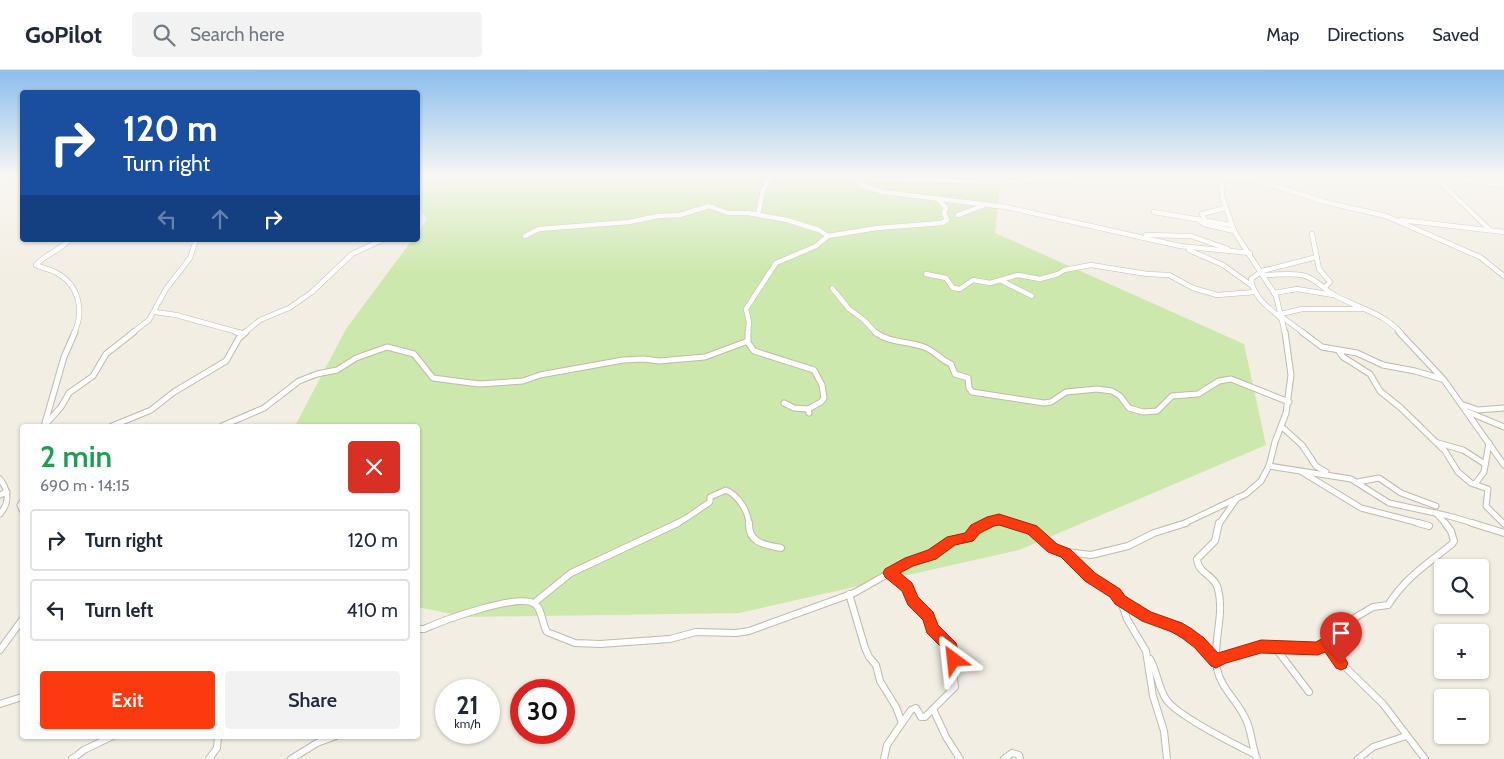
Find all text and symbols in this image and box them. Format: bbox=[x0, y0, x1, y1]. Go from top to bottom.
search box bbox=[132, 12, 482, 57]
text: GoPilot bbox=[25, 20, 102, 49]
icon: search bbox=[150, 21, 178, 49]
text: Search here bbox=[190, 23, 284, 46]
text: Map bbox=[1266, 24, 1299, 46]
text: Directions bbox=[1327, 24, 1404, 46]
text: Saved bbox=[1432, 24, 1479, 46]
text: 120 m bbox=[123, 107, 217, 150]
icon: right bbox=[40, 110, 105, 175]
text: Turn right bbox=[123, 150, 210, 177]
icon: left bbox=[153, 205, 181, 233]
icon: ahead bbox=[206, 205, 234, 233]
icon: right bbox=[259, 205, 287, 233]
text: 2 min bbox=[40, 438, 112, 475]
button: close bbox=[348, 441, 400, 493]
text: 690 m · 14:15 bbox=[40, 476, 130, 495]
icon: right bbox=[42, 526, 70, 554]
text: Turn right bbox=[85, 529, 163, 552]
text: 120 m bbox=[348, 529, 398, 552]
map controls bbox=[1434, 559, 1489, 744]
button: search bbox=[1434, 559, 1489, 614]
icon: left bbox=[42, 596, 70, 624]
text: Turn left bbox=[85, 599, 153, 622]
text: 410 m bbox=[347, 599, 398, 622]
pin bbox=[1320, 612, 1362, 663]
icon: arrive bbox=[1327, 619, 1355, 647]
button: + bbox=[1434, 624, 1489, 679]
position arrow bbox=[927, 633, 979, 685]
button: Exit bbox=[40, 671, 215, 729]
button: Share bbox=[225, 671, 400, 729]
speed limit sign: 30 bbox=[510, 679, 575, 744]
button: − bbox=[1434, 689, 1489, 744]
text: 21 bbox=[456, 690, 479, 720]
text: km/h bbox=[454, 716, 481, 731]

